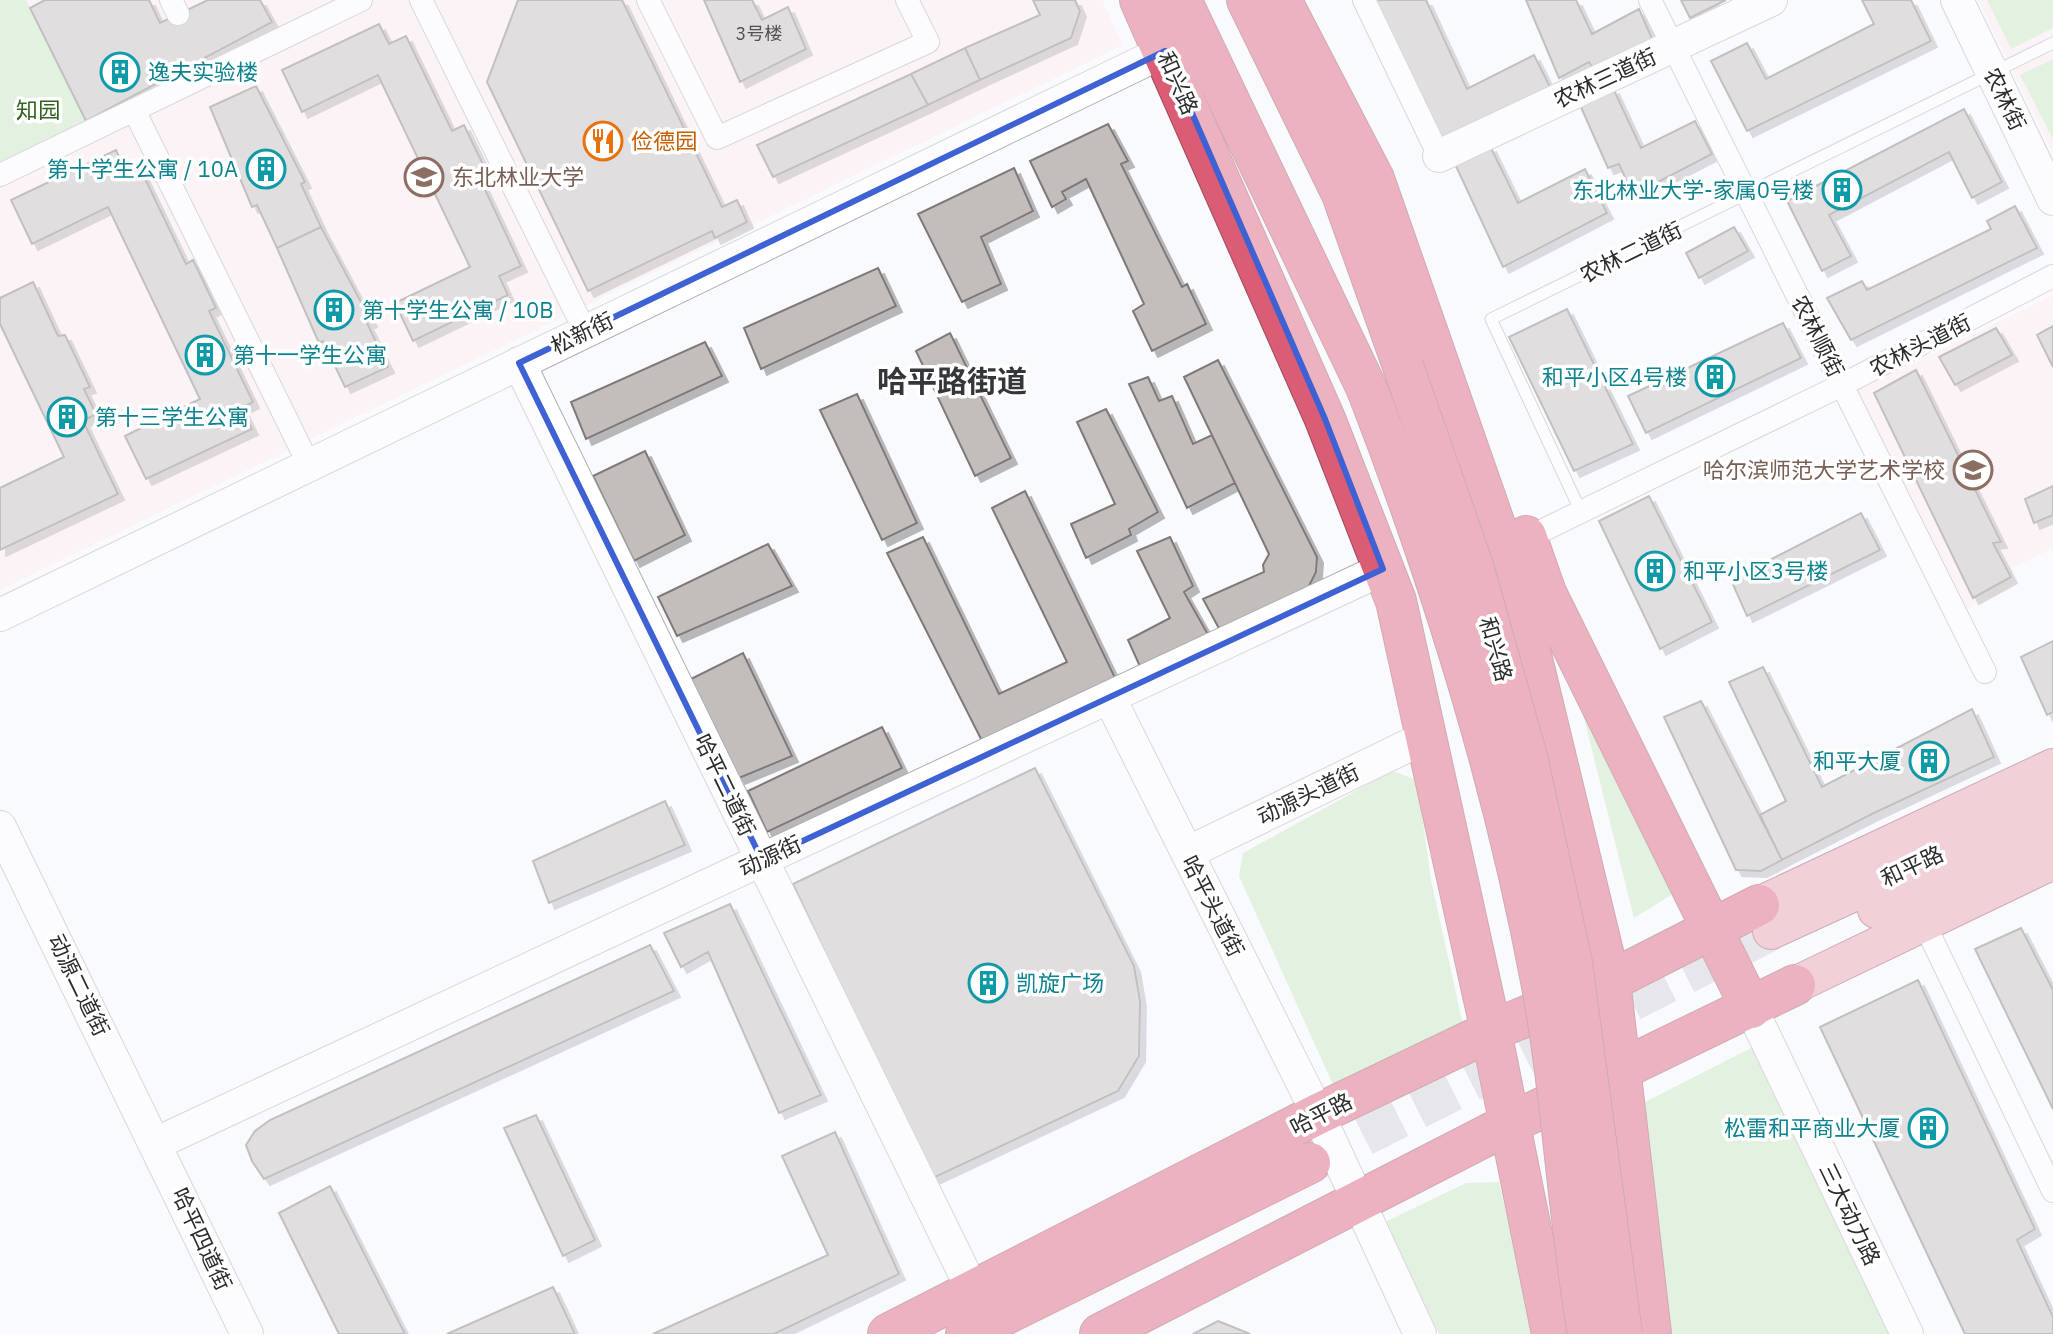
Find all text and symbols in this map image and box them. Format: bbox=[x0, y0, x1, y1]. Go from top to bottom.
house number: 3号楼 bbox=[736, 22, 782, 45]
street label: 农林三道街 bbox=[1549, 41, 1661, 114]
street label: 和兴路 bbox=[1152, 47, 1205, 119]
building icon: 逸夫实验楼 bbox=[99, 51, 141, 93]
place label: 逸夫实验楼 bbox=[148, 57, 258, 86]
street label: 农林街 bbox=[1978, 63, 2033, 135]
park label: 知园 bbox=[16, 95, 60, 124]
restaurant icon: 俭德园 bbox=[582, 120, 624, 162]
place label: 俭德园 bbox=[631, 126, 697, 155]
building icon: 第十学生公寓 / 10A bbox=[245, 148, 287, 190]
place label: 第十学生公寓 / 10A bbox=[47, 154, 238, 183]
school or university icon: 东北林业大学 bbox=[403, 156, 445, 198]
place label: 东北林业大学 bbox=[452, 162, 584, 191]
building icon: 东北林业大学-家属0号楼 bbox=[1821, 169, 1863, 211]
place label: 东北林业大学-家属0号楼 bbox=[1572, 175, 1814, 204]
street label: 农林二道街 bbox=[1575, 214, 1687, 289]
building icon: 第十学生公寓 / 10B bbox=[313, 289, 355, 331]
street label: 农林顺街 bbox=[1786, 290, 1851, 382]
place label: 第十学生公寓 / 10B bbox=[362, 295, 554, 324]
street label: 松新街 bbox=[546, 305, 618, 360]
street label: 农林头道街 bbox=[1864, 307, 1975, 382]
building icon: 第十一学生公寓 bbox=[184, 334, 226, 376]
place label: 第十一学生公寓 bbox=[233, 340, 387, 369]
building icon: 和平小区4号楼 bbox=[1694, 356, 1736, 398]
district label: 哈平路街道 bbox=[877, 361, 1027, 400]
place label: 和平小区4号楼 bbox=[1542, 362, 1687, 391]
building icon: 第十三学生公寓 bbox=[46, 396, 88, 438]
place label: 第十三学生公寓 bbox=[95, 402, 249, 431]
school or university icon: 哈尔滨师范大学艺术学校 bbox=[1952, 449, 1994, 491]
place label: 哈尔滨师范大学艺术学校 bbox=[1703, 455, 1945, 484]
building icon: 和平小区3号楼 bbox=[1634, 550, 1676, 592]
place label: 和平小区3号楼 bbox=[1683, 556, 1828, 585]
street label: 和兴路 bbox=[1473, 613, 1520, 685]
street label: 哈平二道街 bbox=[688, 729, 763, 841]
building icon: 和平大厦 bbox=[1908, 740, 1950, 782]
place label: 和平大厦 bbox=[1813, 746, 1901, 775]
street label: 动源头道街 bbox=[1252, 756, 1364, 831]
street label: 动源街 bbox=[734, 828, 806, 883]
street label: 和平路 bbox=[1876, 838, 1948, 893]
street label: 哈平头道街 bbox=[1176, 850, 1251, 961]
street label: 动源二道街 bbox=[42, 929, 117, 1041]
building icon: 凯旋广场 bbox=[967, 962, 1009, 1004]
place label: 凯旋广场 bbox=[1016, 968, 1104, 997]
street label: 哈平路 bbox=[1285, 1086, 1357, 1141]
building icon: 松雷和平商业大厦 bbox=[1907, 1107, 1949, 1149]
place label: 松雷和平商业大厦 bbox=[1724, 1113, 1900, 1142]
street label: 三大动力路 bbox=[1813, 1158, 1888, 1270]
street label: 哈平四道街 bbox=[166, 1183, 239, 1295]

